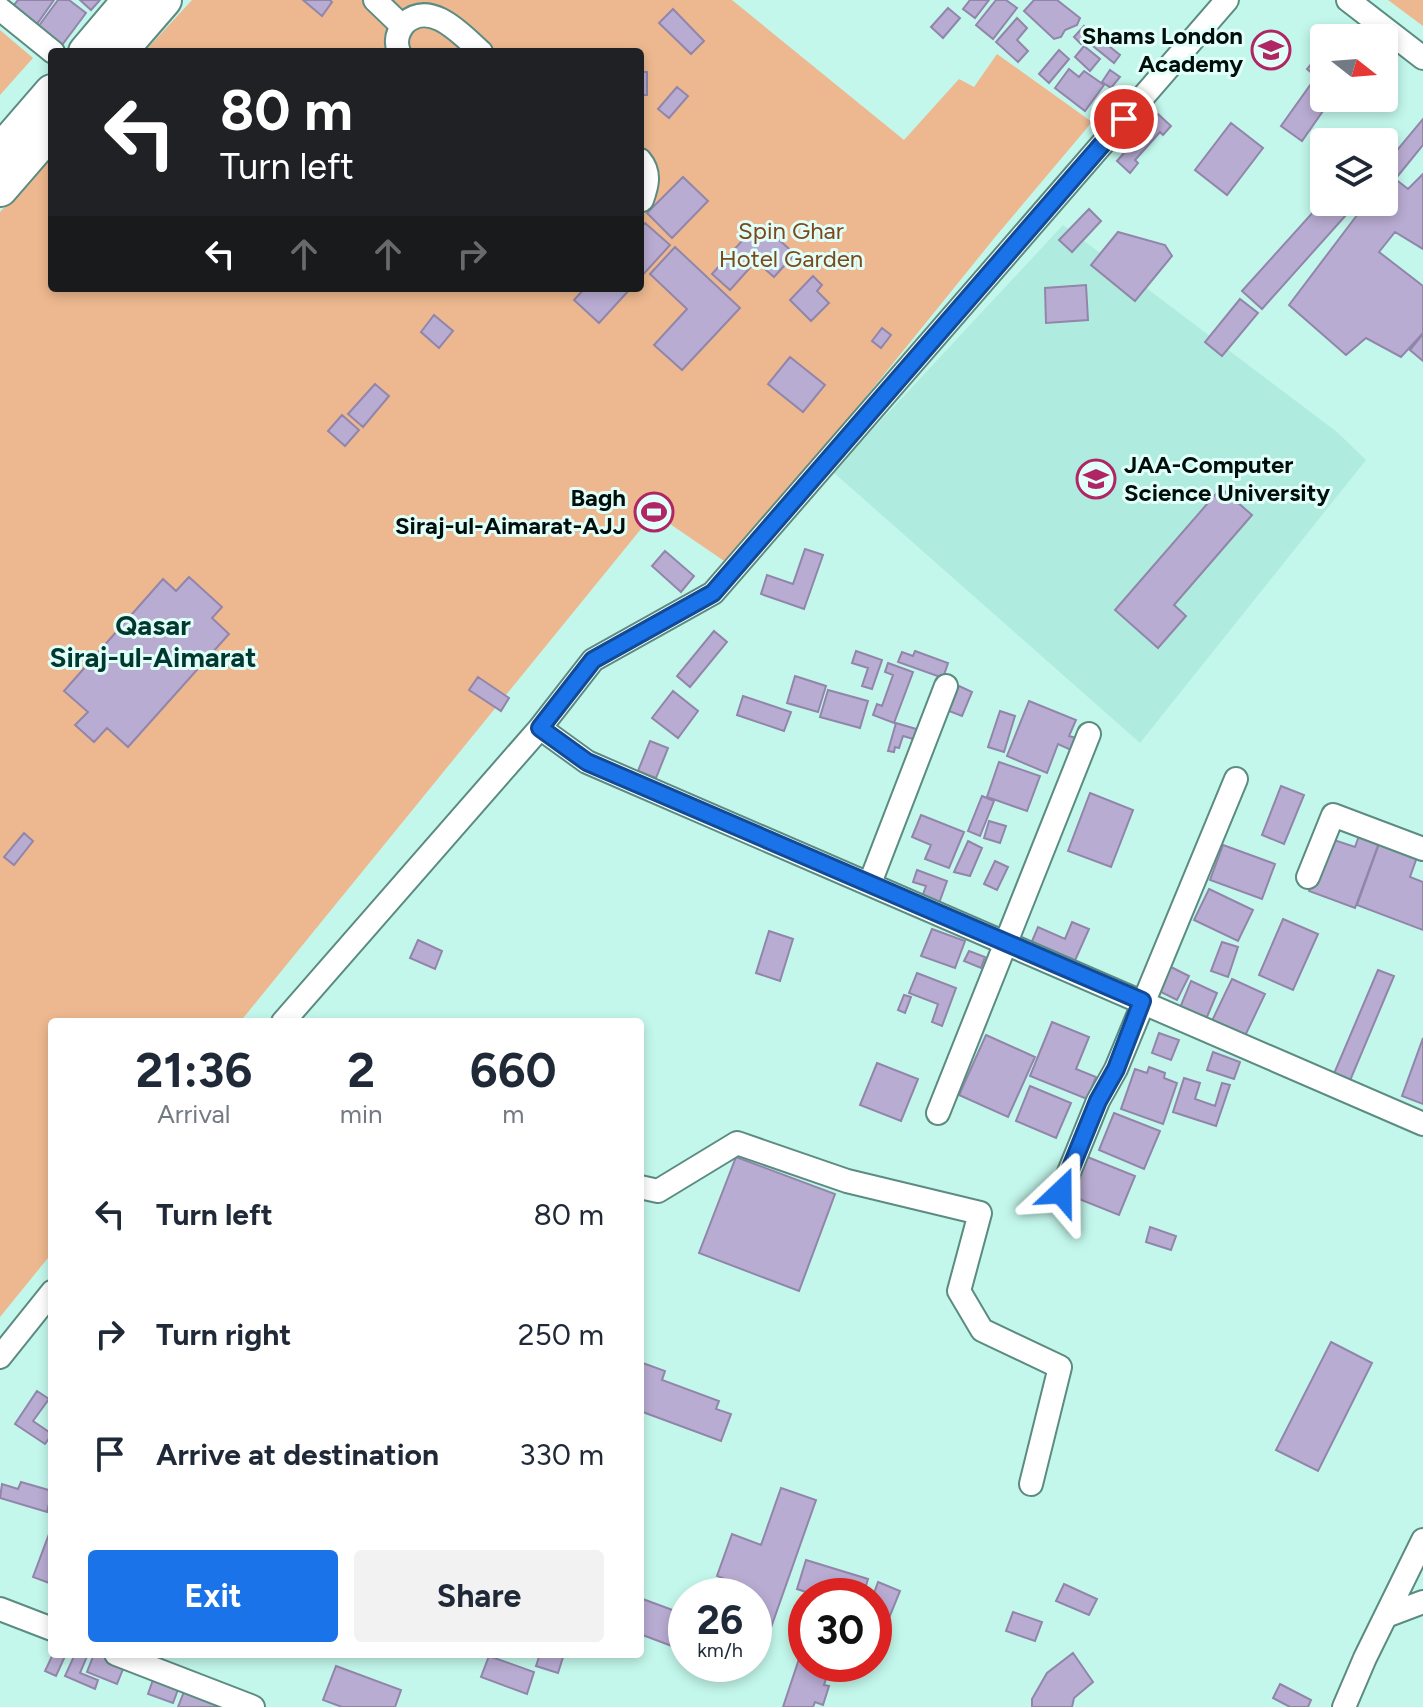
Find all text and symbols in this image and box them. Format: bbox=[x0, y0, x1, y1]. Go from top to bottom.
place label: Shams London Academy bbox=[1082, 21, 1243, 78]
north arrow bbox=[1310, 24, 1398, 112]
map controls bbox=[1310, 24, 1398, 216]
school or university icon: Shams London Academy bbox=[1250, 29, 1292, 71]
text: 80 m bbox=[220, 77, 353, 144]
icon: left bbox=[88, 80, 192, 184]
pin bbox=[1090, 85, 1158, 153]
icon: arrive bbox=[1102, 97, 1146, 141]
button: layers bbox=[1310, 128, 1398, 216]
text: Turn left bbox=[220, 145, 354, 188]
park label: Spin Ghar Hotel Garden bbox=[719, 216, 863, 273]
icon: left bbox=[198, 232, 242, 276]
icon: ahead bbox=[282, 232, 326, 276]
icon: ahead bbox=[366, 232, 410, 276]
icon: right bbox=[450, 232, 494, 276]
place label: JAA-Computer Science University bbox=[1124, 450, 1330, 507]
school or university icon: JAA-Computer Science University bbox=[1075, 458, 1117, 500]
place label: Bagh Siraj-ul-Aimarat-AJJ bbox=[395, 483, 626, 540]
sports icon: Bagh Siraj-ul-Aimarat-AJJ bbox=[633, 491, 675, 533]
district label: Qasar Siraj-ul-Aimarat bbox=[49, 608, 257, 674]
text: 21:36 bbox=[135, 1041, 252, 1099]
text: 2 bbox=[347, 1041, 375, 1099]
text: 660 bbox=[470, 1041, 557, 1099]
text: Arrival bbox=[157, 1098, 231, 1130]
text: min bbox=[340, 1098, 382, 1130]
text: m bbox=[502, 1098, 524, 1130]
position arrow bbox=[1019, 1150, 1103, 1234]
icon: left bbox=[88, 1192, 132, 1236]
text: Turn left bbox=[156, 1196, 273, 1233]
text: 80 m bbox=[533, 1196, 604, 1233]
icon: right bbox=[88, 1312, 132, 1356]
text: Turn right bbox=[156, 1316, 291, 1353]
text: 250 m bbox=[518, 1316, 604, 1353]
icon: arrive bbox=[88, 1432, 132, 1476]
text: Arrive at destination bbox=[156, 1436, 439, 1473]
text: 330 m bbox=[519, 1436, 604, 1473]
button: Exit bbox=[88, 1550, 338, 1642]
button: Share bbox=[354, 1550, 604, 1642]
speed limit sign: 30 bbox=[788, 1578, 892, 1682]
text: 26 bbox=[697, 1596, 743, 1644]
text: km/h bbox=[697, 1638, 743, 1662]

